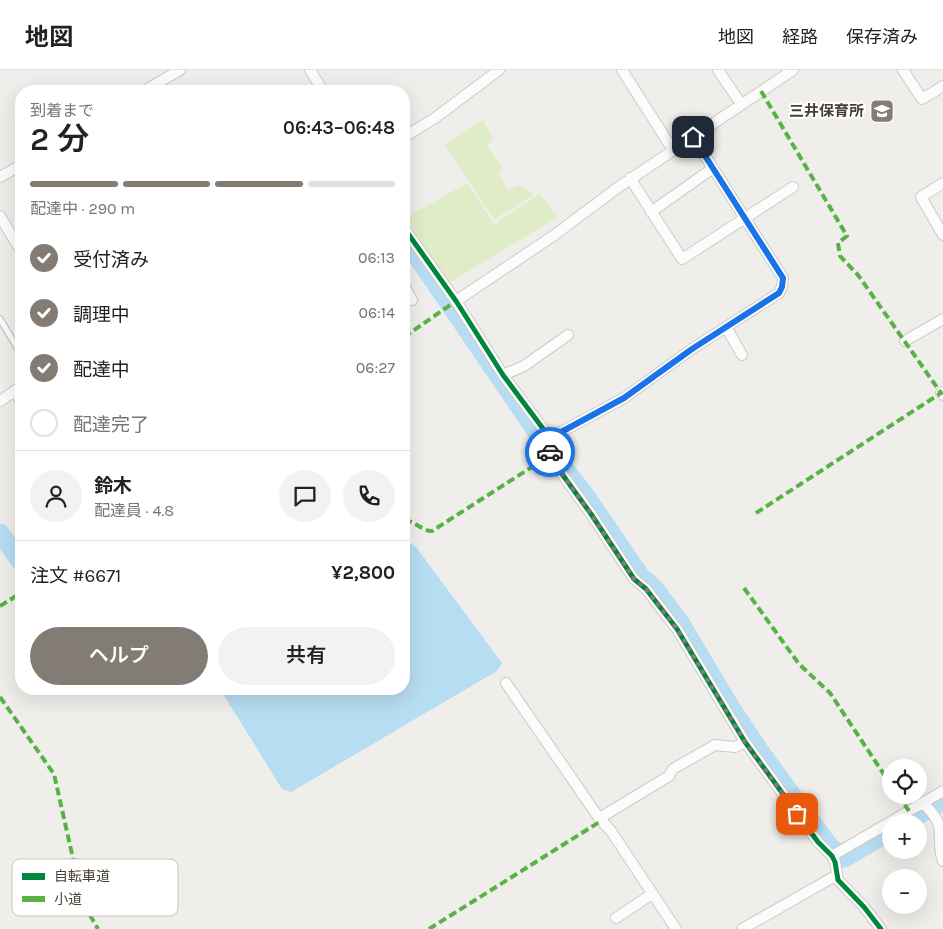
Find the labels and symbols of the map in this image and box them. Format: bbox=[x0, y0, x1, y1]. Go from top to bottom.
school or university icon: 三井保育所 bbox=[869, 98, 895, 124]
place label: 三井保育所 bbox=[789, 102, 864, 120]
pin bbox=[672, 116, 714, 158]
courier bbox=[525, 427, 575, 477]
pin bbox=[776, 793, 818, 835]
legend bbox=[12, 859, 178, 916]
text: 自転車道 bbox=[54, 868, 110, 885]
text: 小道 bbox=[54, 891, 82, 908]

